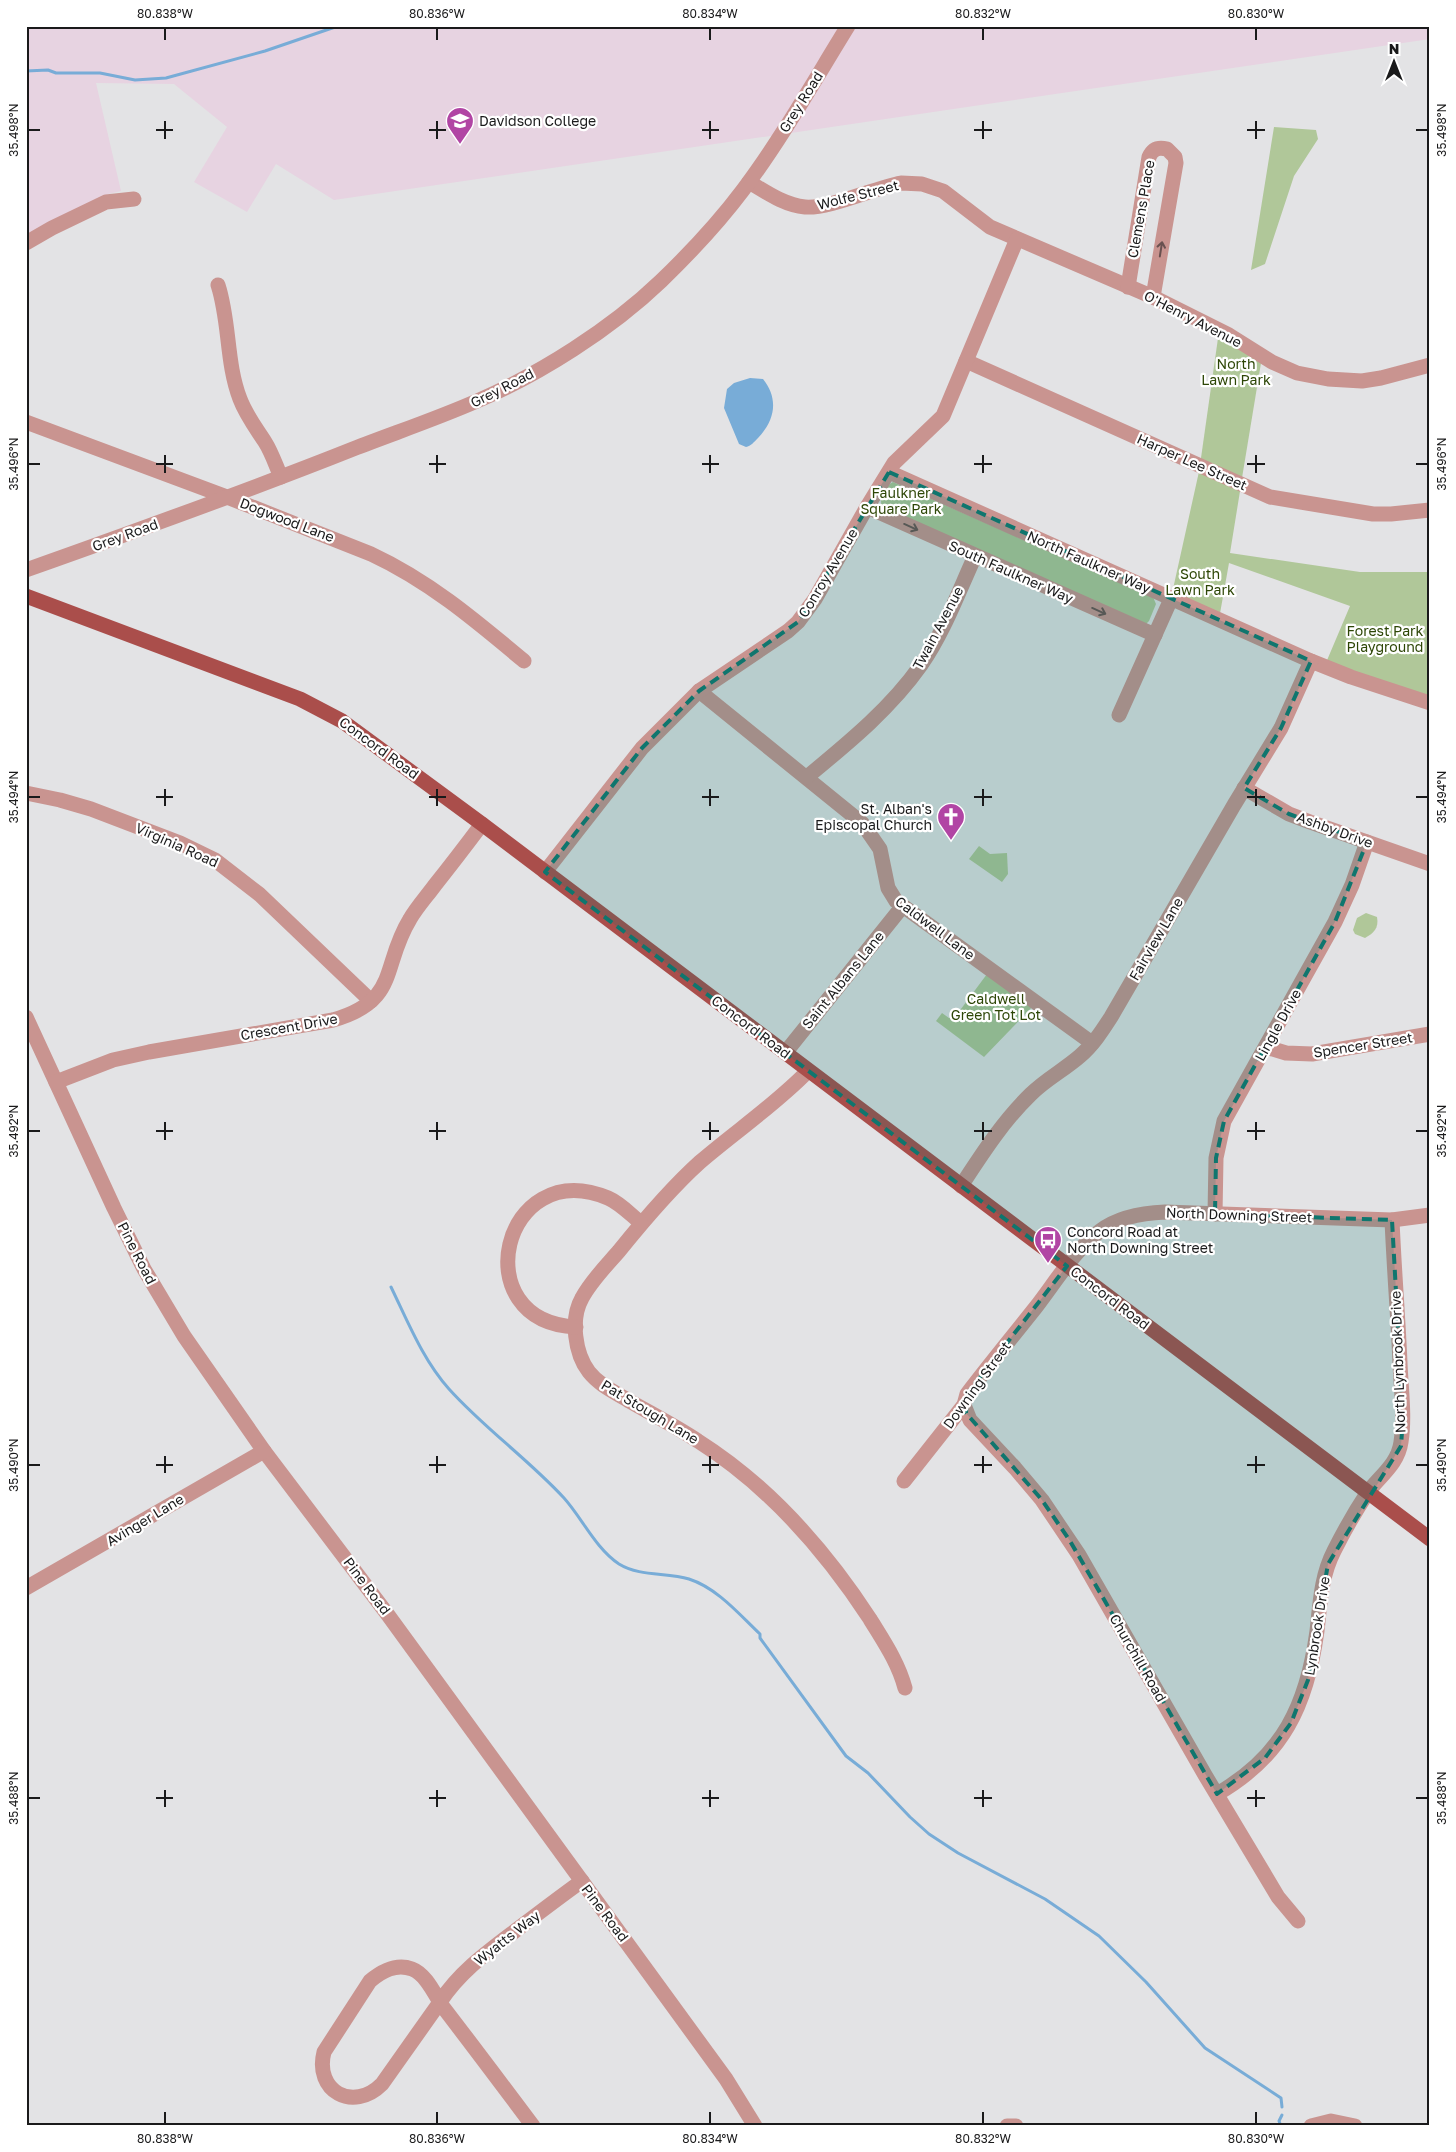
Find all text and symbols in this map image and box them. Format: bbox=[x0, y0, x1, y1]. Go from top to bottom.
text: 80.838°W bbox=[137, 6, 194, 21]
text: 80.836°W bbox=[409, 6, 466, 21]
text: 80.834°W bbox=[682, 6, 738, 21]
text: 80.832°W bbox=[955, 6, 1011, 21]
text: 80.830°W bbox=[1228, 6, 1285, 21]
north arrow bbox=[1368, 38, 1418, 88]
text: N bbox=[1389, 40, 1399, 57]
street label: Grey Road bbox=[775, 68, 826, 135]
text: 35.498°N bbox=[6, 103, 21, 157]
text: 35.498°N bbox=[1434, 103, 1449, 157]
school or university icon: Davidson College bbox=[445, 106, 475, 145]
place label: Davidson College bbox=[479, 112, 596, 129]
street label: Clemens Place bbox=[1124, 159, 1158, 259]
street label: Wolfe Street bbox=[815, 176, 900, 213]
one-way arrow bbox=[1157, 242, 1167, 258]
street label: O'Henry Avenue bbox=[1141, 287, 1245, 351]
park label: North Lawn Park bbox=[1201, 355, 1271, 388]
street label: Grey Road bbox=[467, 364, 536, 411]
street label: Harper Lee Street bbox=[1135, 430, 1250, 493]
text: 35.496°N bbox=[6, 437, 21, 491]
text: 35.496°N bbox=[1434, 437, 1449, 491]
park label: Faulkner Square Park bbox=[860, 484, 942, 517]
street label: Dogwood Lane bbox=[238, 494, 337, 545]
street label: Grey Road bbox=[90, 515, 160, 554]
one-way arrow bbox=[903, 523, 918, 533]
street label: Conroy Avenue bbox=[794, 525, 861, 620]
street label: North Faulkner Way bbox=[1025, 527, 1154, 596]
street label: South Faulkner Way bbox=[946, 536, 1076, 607]
park label: South Lawn Park bbox=[1165, 565, 1235, 598]
street label: Twain Avenue bbox=[909, 583, 967, 672]
one-way arrow bbox=[1091, 606, 1106, 616]
park label: Forest Park Playground bbox=[1347, 622, 1424, 655]
street label: Concord Road bbox=[336, 713, 422, 782]
text: 35.494°N bbox=[6, 771, 21, 823]
text: 35.494°N bbox=[1434, 771, 1449, 823]
place label: St. Alban's Episcopal Church bbox=[815, 800, 932, 833]
church icon: St. Alban's Episcopal Church bbox=[936, 802, 966, 841]
street label: Ashby Drive bbox=[1295, 808, 1376, 851]
street label: Virginia Road bbox=[133, 819, 221, 870]
street label: Caldwell Lane bbox=[892, 892, 978, 963]
street label: Fairview Lane bbox=[1125, 894, 1186, 983]
street label: Saint Albans Lane bbox=[798, 927, 887, 1032]
street label: Lingle Drive bbox=[1251, 986, 1304, 1064]
park label: Caldwell Green Tot Lot bbox=[951, 990, 1041, 1023]
street label: Concord Road bbox=[709, 991, 794, 1062]
street label: Crescent Drive bbox=[239, 1010, 339, 1043]
street label: Spencer Street bbox=[1312, 1028, 1414, 1061]
text: 35.492°N bbox=[6, 1105, 21, 1157]
text: 35.492°N bbox=[1434, 1105, 1449, 1157]
street label: North Downing Street bbox=[1166, 1203, 1312, 1226]
street label: Pine Road bbox=[115, 1219, 160, 1287]
place label: Concord Road at North Downing Street bbox=[1067, 1223, 1213, 1256]
bus stop icon: Concord Road at North Downing Street bbox=[1033, 1225, 1063, 1264]
street label: Concord Road bbox=[1068, 1262, 1153, 1333]
street label: North Lynbrook Drive bbox=[1387, 1290, 1408, 1434]
street label: Downing Street bbox=[939, 1338, 1014, 1432]
street label: Pat Stough Lane bbox=[599, 1376, 702, 1447]
text: 35.490°N bbox=[6, 1438, 21, 1492]
text: 35.490°N bbox=[1434, 1438, 1449, 1492]
street label: Avinger Lane bbox=[103, 1490, 186, 1549]
street label: Pine Road bbox=[340, 1554, 394, 1618]
street label: Lynbrook Drive bbox=[1300, 1575, 1333, 1677]
street label: Churchill Road bbox=[1106, 1611, 1170, 1705]
text: 35.488°N bbox=[6, 1771, 21, 1825]
text: 35.488°N bbox=[1434, 1771, 1449, 1825]
street label: Pine Road bbox=[578, 1881, 632, 1945]
street label: Wyatts Way bbox=[470, 1907, 543, 1969]
text: 80.838°W bbox=[137, 2131, 194, 2146]
text: 80.836°W bbox=[409, 2131, 466, 2146]
text: 80.834°W bbox=[682, 2131, 738, 2146]
text: 80.832°W bbox=[955, 2131, 1011, 2146]
text: 80.830°W bbox=[1228, 2131, 1285, 2146]

